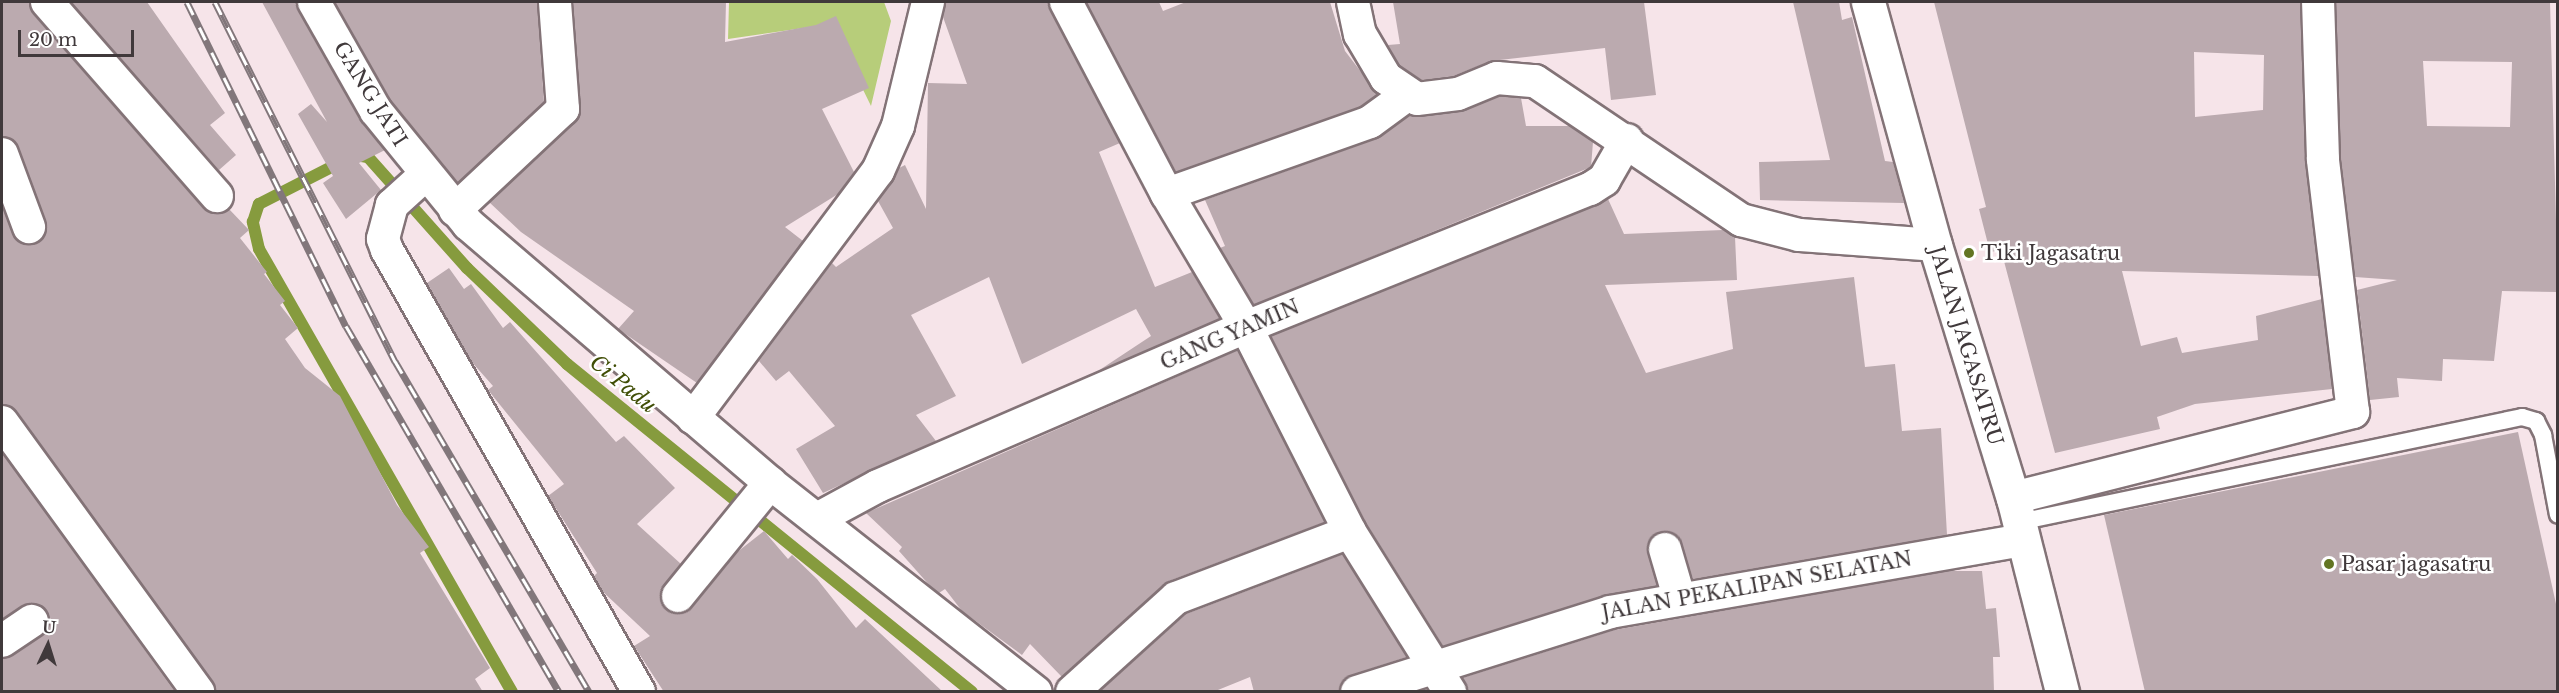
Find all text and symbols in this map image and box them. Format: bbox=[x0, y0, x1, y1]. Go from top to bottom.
scale bar bbox=[21, 18, 136, 56]
text: 20 m bbox=[29, 29, 77, 51]
street label: GANG JATI bbox=[328, 37, 412, 151]
place label: Tiki Jagasatru bbox=[1981, 241, 2120, 265]
street label: JALAN JAGASATRU bbox=[1924, 243, 2008, 449]
marker: Tiki Jagasatru bbox=[1962, 246, 1976, 260]
street label: GANG YAMIN bbox=[1156, 295, 1304, 375]
water label: Ci Padu bbox=[584, 349, 662, 419]
street label: JALAN PEKALIPAN SELATAN bbox=[1600, 547, 1914, 625]
place label: Pasar jagasatru bbox=[2341, 552, 2492, 576]
marker: Pasar jagasatru bbox=[2322, 557, 2336, 571]
north arrow bbox=[18, 615, 78, 675]
text: U bbox=[42, 617, 57, 638]

